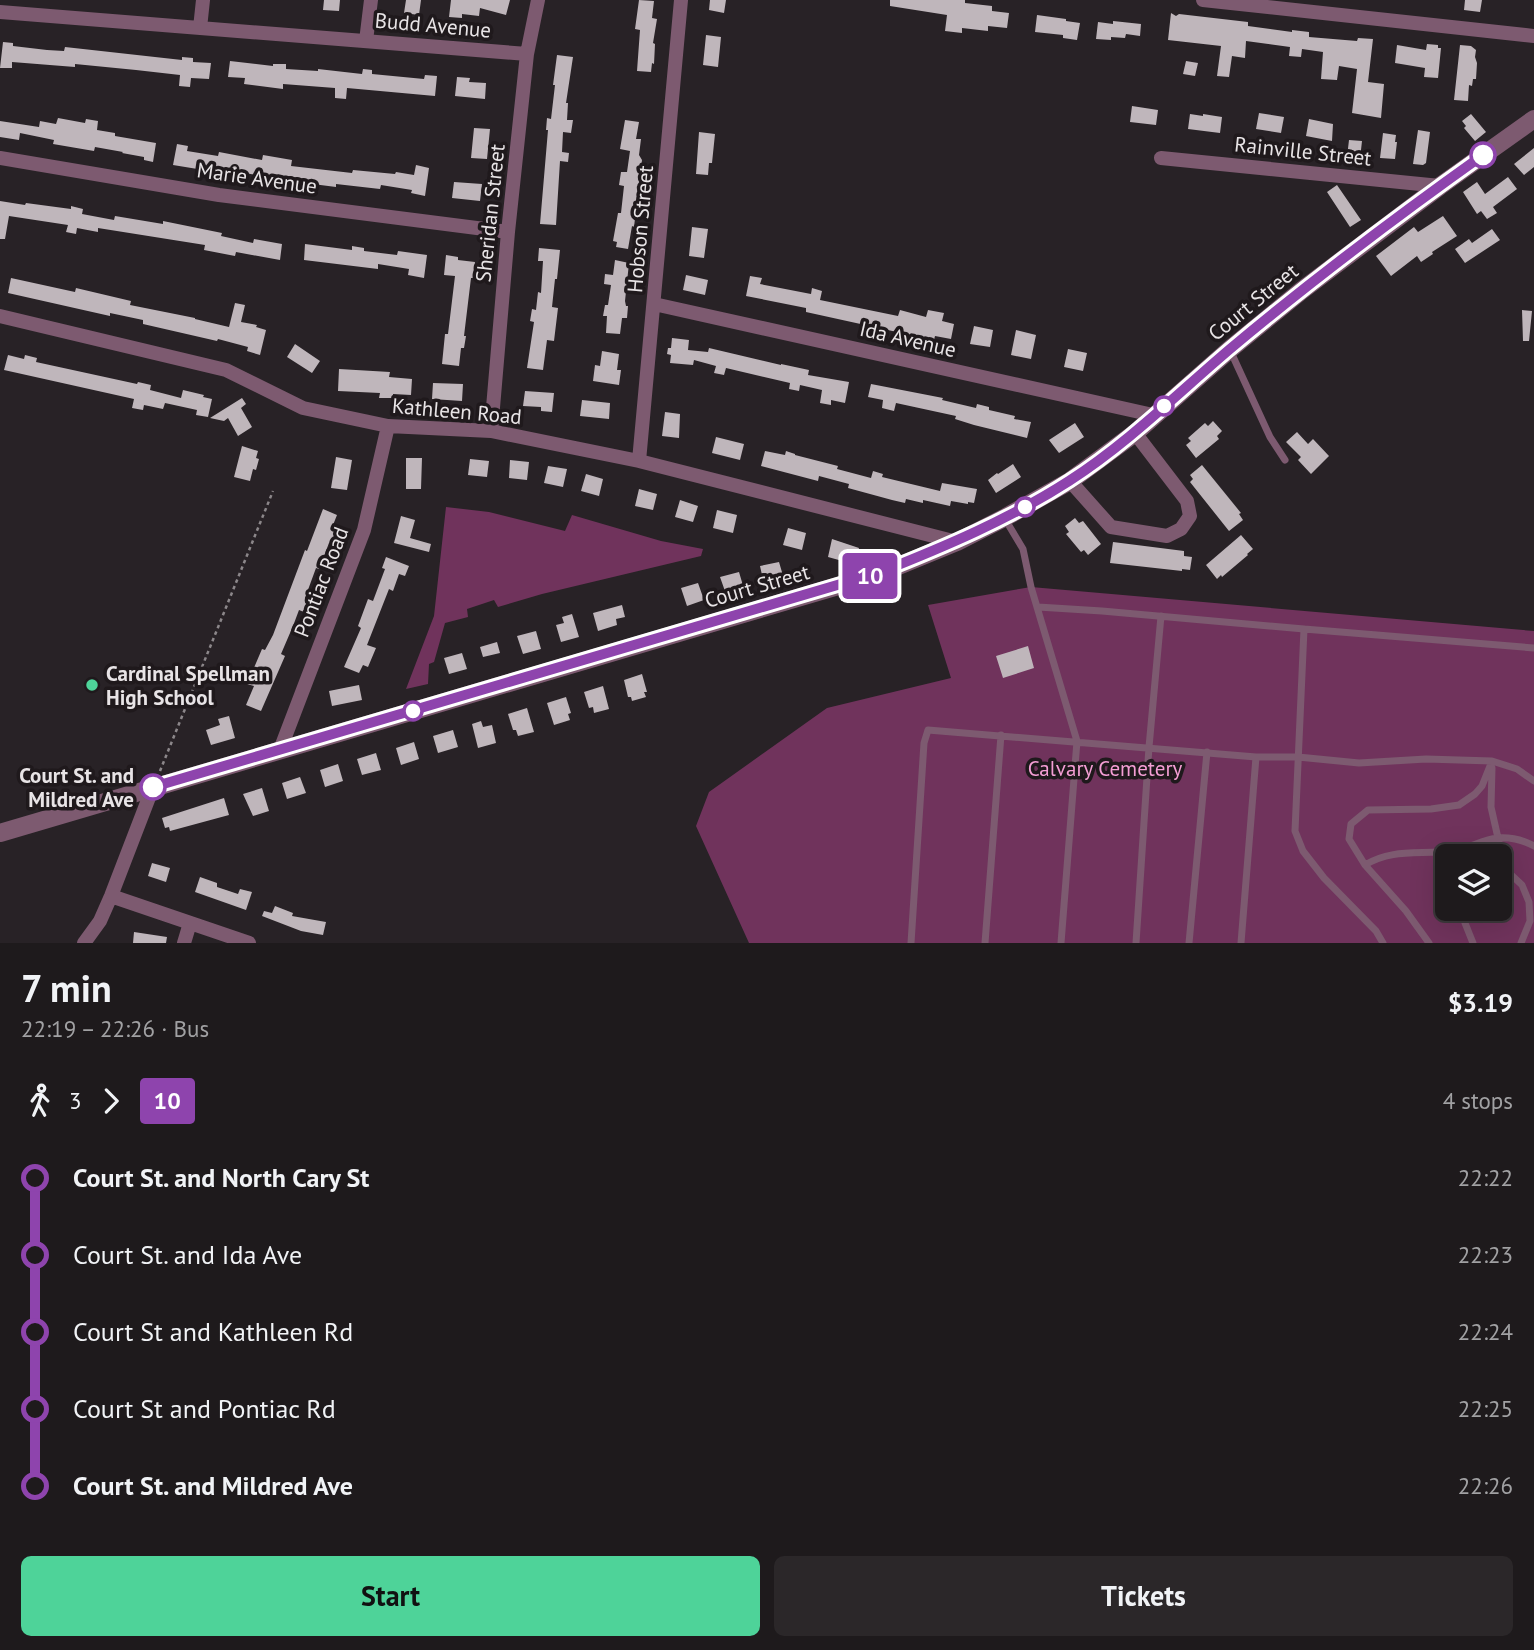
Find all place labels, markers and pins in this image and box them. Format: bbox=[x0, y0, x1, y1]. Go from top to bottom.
unlabelled marker bbox=[1470, 142, 1496, 168]
unlabelled marker bbox=[1154, 396, 1174, 416]
unlabelled marker bbox=[1015, 497, 1035, 517]
place label: Cardinal Spellman High School bbox=[106, 660, 270, 711]
marker: Cardinal Spellman High School bbox=[84, 677, 100, 693]
unlabelled marker bbox=[403, 701, 423, 721]
place label: Court St. and Mildred Ave bbox=[19, 762, 134, 813]
marker: Court St. and Mildred Ave bbox=[140, 774, 166, 800]

